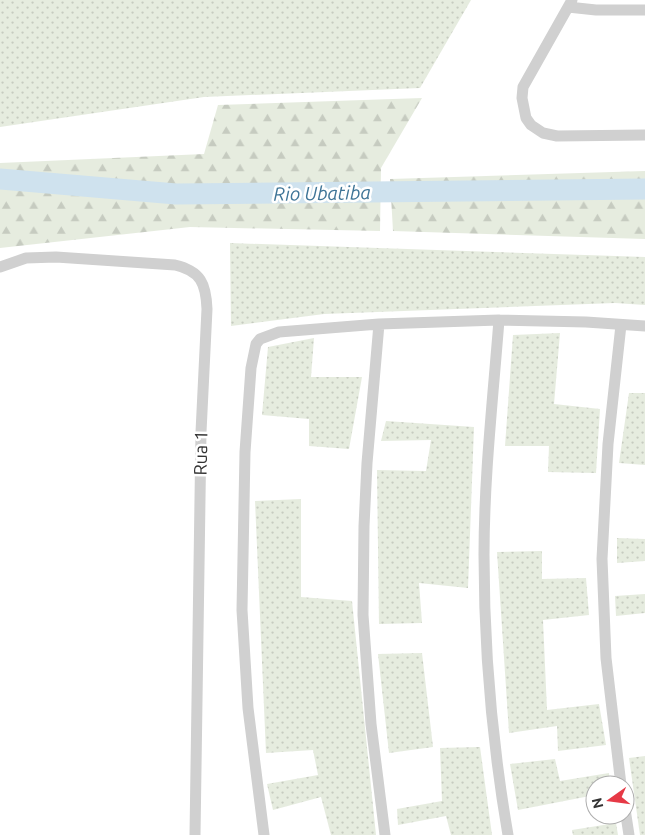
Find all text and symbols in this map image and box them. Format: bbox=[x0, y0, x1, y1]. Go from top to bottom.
water label: Rio Ubatiba bbox=[273, 181, 371, 205]
street label: Rua 1 bbox=[190, 430, 210, 476]
north arrow bbox=[585, 775, 635, 825]
text: N bbox=[588, 796, 606, 810]

